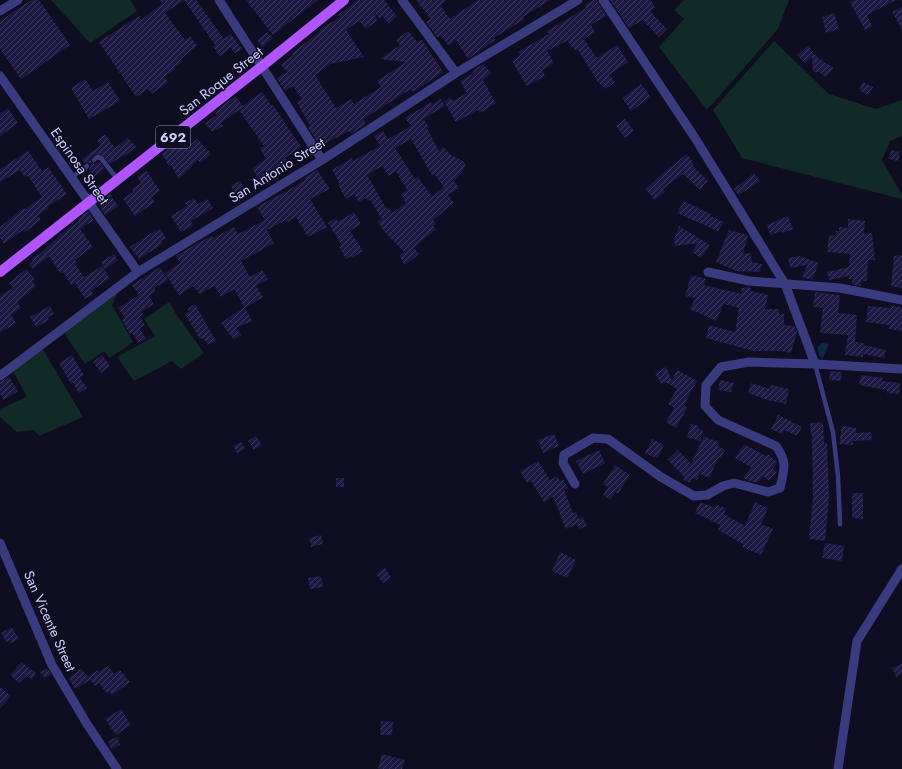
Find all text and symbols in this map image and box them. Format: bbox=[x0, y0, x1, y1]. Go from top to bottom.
street label: San Roque Street bbox=[175, 41, 268, 120]
street label: Espinosa Street bbox=[46, 123, 114, 209]
road number: 692 bbox=[156, 126, 190, 148]
street label: San Antonio Street bbox=[225, 132, 329, 208]
street label: San Vicente Street bbox=[19, 567, 81, 675]

